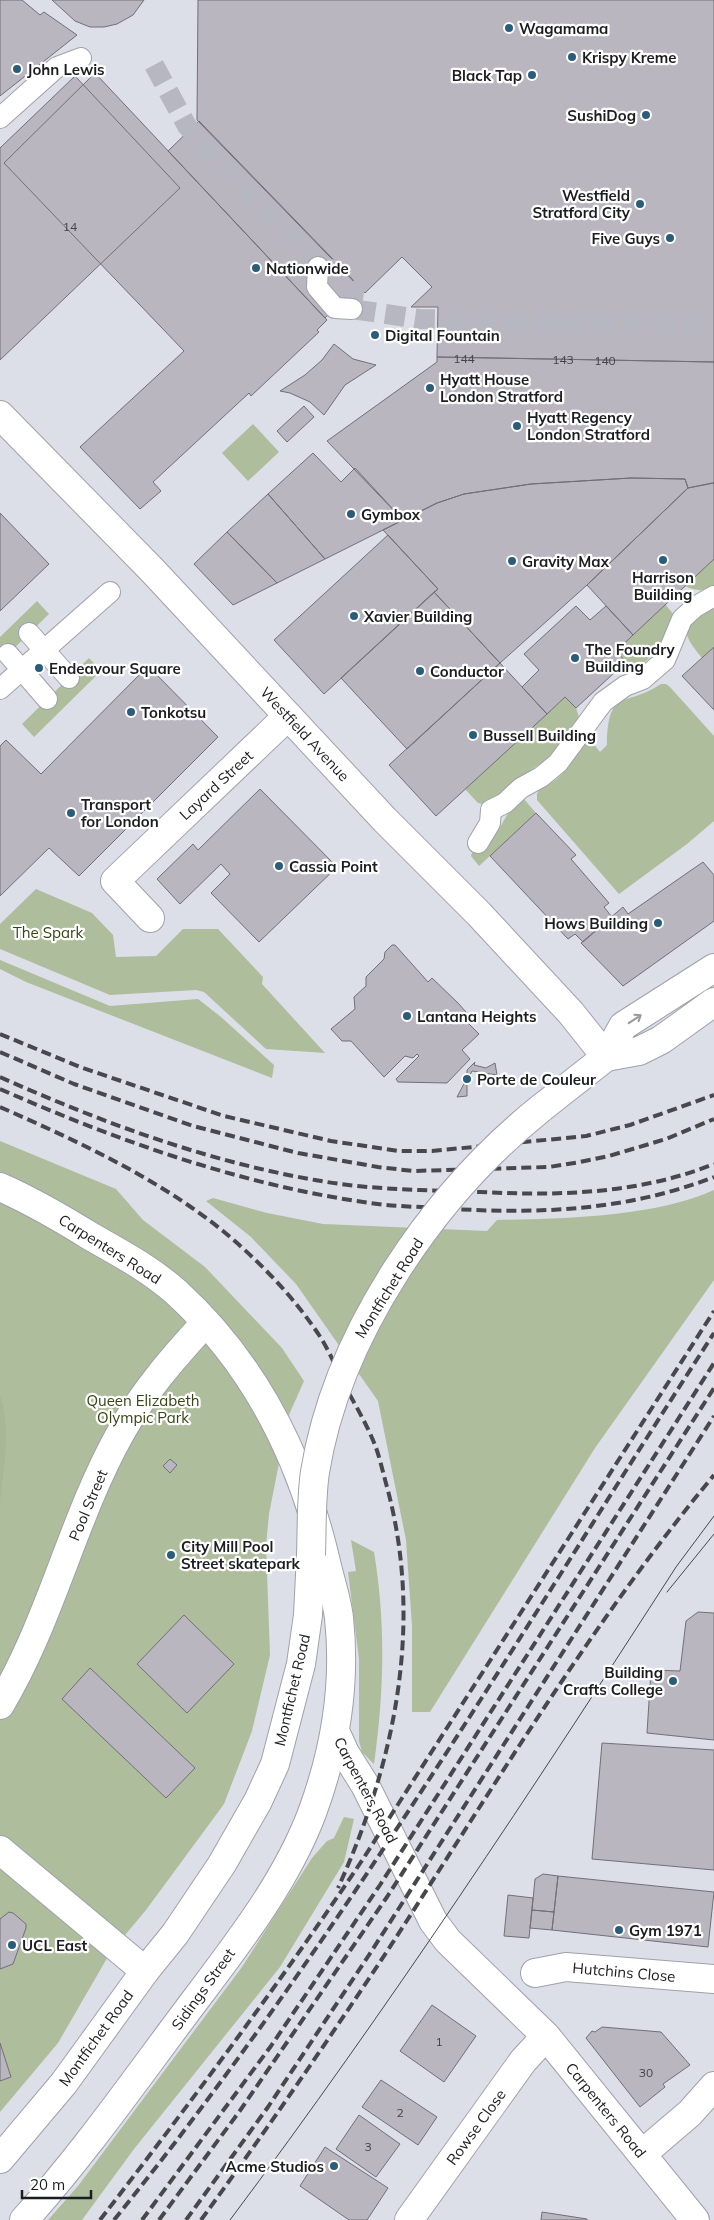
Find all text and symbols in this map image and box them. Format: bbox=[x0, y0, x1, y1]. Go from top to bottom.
place label: Wagamama bbox=[519, 19, 608, 38]
marker: Wagamama bbox=[503, 22, 515, 34]
place label: Krispy Kreme bbox=[582, 48, 676, 67]
marker: Krispy Kreme bbox=[566, 51, 578, 63]
place label: John Lewis bbox=[27, 60, 105, 79]
marker: John Lewis bbox=[11, 63, 23, 75]
place label: Black Tap bbox=[452, 66, 522, 85]
marker: Black Tap bbox=[526, 69, 538, 81]
place label: SushiDog bbox=[567, 106, 636, 125]
marker: SushiDog bbox=[640, 109, 652, 121]
place label: Westfield Stratford City bbox=[532, 186, 631, 222]
marker: Westfield Stratford City bbox=[634, 198, 646, 210]
house number: 14 bbox=[63, 219, 77, 234]
place label: Five Guys bbox=[592, 229, 660, 248]
marker: Five Guys bbox=[664, 232, 676, 244]
place label: Nationwide bbox=[266, 259, 349, 278]
marker: Nationwide bbox=[250, 262, 262, 274]
place label: Digital Fountain bbox=[385, 326, 500, 345]
marker: Digital Fountain bbox=[369, 329, 381, 341]
house number: 144 bbox=[453, 351, 475, 366]
house number: 143 bbox=[552, 352, 574, 367]
house number: 140 bbox=[594, 353, 616, 368]
place label: Hyatt House London Stratford bbox=[440, 370, 563, 406]
marker: Hyatt House London Stratford bbox=[424, 382, 436, 394]
place label: Hyatt Regency London Stratford bbox=[527, 408, 650, 444]
marker: Hyatt Regency London Stratford bbox=[511, 420, 523, 432]
place label: Gymbox bbox=[361, 505, 421, 524]
marker: Gymbox bbox=[345, 508, 357, 520]
place label: Gravity Max bbox=[522, 552, 610, 571]
marker: Harrison Building bbox=[657, 554, 669, 566]
marker: Gravity Max bbox=[506, 555, 518, 567]
place label: Harrison Building bbox=[632, 568, 694, 604]
place label: Xavier Building bbox=[363, 607, 472, 626]
marker: Xavier Building bbox=[348, 610, 360, 622]
place label: The Foundry Building bbox=[585, 640, 675, 676]
marker: The Foundry Building bbox=[569, 652, 581, 664]
place label: Endeavour Square bbox=[49, 659, 181, 678]
marker: Endeavour Square bbox=[33, 662, 45, 674]
place label: Conductor bbox=[430, 662, 504, 681]
marker: Conductor bbox=[414, 665, 426, 677]
street label: Westfield Avenue bbox=[256, 683, 354, 785]
place label: Tonkotsu bbox=[141, 703, 206, 722]
marker: Tonkotsu bbox=[125, 706, 137, 718]
place label: Bussell Building bbox=[483, 726, 596, 745]
marker: Bussell Building bbox=[467, 729, 479, 741]
street label: Layard Street bbox=[175, 746, 257, 824]
place label: Transport for London bbox=[81, 795, 159, 831]
marker: Transport for London bbox=[65, 807, 77, 819]
place label: Cassia Point bbox=[289, 857, 378, 876]
marker: Cassia Point bbox=[273, 860, 285, 872]
place label: Hows Building bbox=[544, 914, 648, 933]
marker: Hows Building bbox=[652, 917, 664, 929]
park label: The Spark bbox=[13, 923, 83, 942]
place label: Lantana Heights bbox=[417, 1007, 537, 1026]
marker: Lantana Heights bbox=[401, 1010, 413, 1022]
one-way arrow bbox=[627, 1014, 641, 1024]
place label: Porte de Couleur bbox=[477, 1070, 596, 1089]
marker: Porte de Couleur bbox=[461, 1073, 473, 1085]
street label: Carpenters Road bbox=[55, 1210, 165, 1288]
street label: Montfichet Road bbox=[351, 1234, 427, 1342]
park label: Queen Elizabeth Olympic Park bbox=[86, 1391, 200, 1427]
street label: Pool Street bbox=[64, 1467, 112, 1543]
place label: City Mill Pool Street skatepark bbox=[181, 1537, 301, 1573]
marker: City Mill Pool Street skatepark bbox=[165, 1549, 177, 1561]
street label: Montfichet Road bbox=[270, 1632, 314, 1748]
place label: Building Crafts College bbox=[563, 1663, 663, 1699]
marker: Building Crafts College bbox=[667, 1675, 679, 1687]
street label: Carpenters Road bbox=[330, 1734, 402, 1846]
place label: Gym 1971 bbox=[629, 1921, 702, 1940]
marker: Gym 1971 bbox=[613, 1924, 625, 1936]
place label: UCL East bbox=[22, 1936, 87, 1955]
marker: UCL East bbox=[6, 1939, 18, 1951]
street label: Sidings Street bbox=[167, 1945, 239, 2033]
street label: Hutchins Close bbox=[572, 1958, 676, 1986]
street label: Montfichet Road bbox=[55, 1986, 137, 2090]
house number: 1 bbox=[435, 2034, 443, 2049]
street label: Carpenters Road bbox=[562, 2058, 650, 2162]
house number: 30 bbox=[639, 2065, 653, 2080]
street label: Rowse Close bbox=[442, 2085, 510, 2169]
house number: 2 bbox=[396, 2105, 404, 2120]
house number: 3 bbox=[364, 2139, 372, 2154]
place label: Acme Studios bbox=[226, 2157, 324, 2176]
marker: Acme Studios bbox=[328, 2160, 340, 2172]
scale bar bbox=[22, 2168, 91, 2200]
text: 20 m bbox=[30, 2175, 65, 2194]

